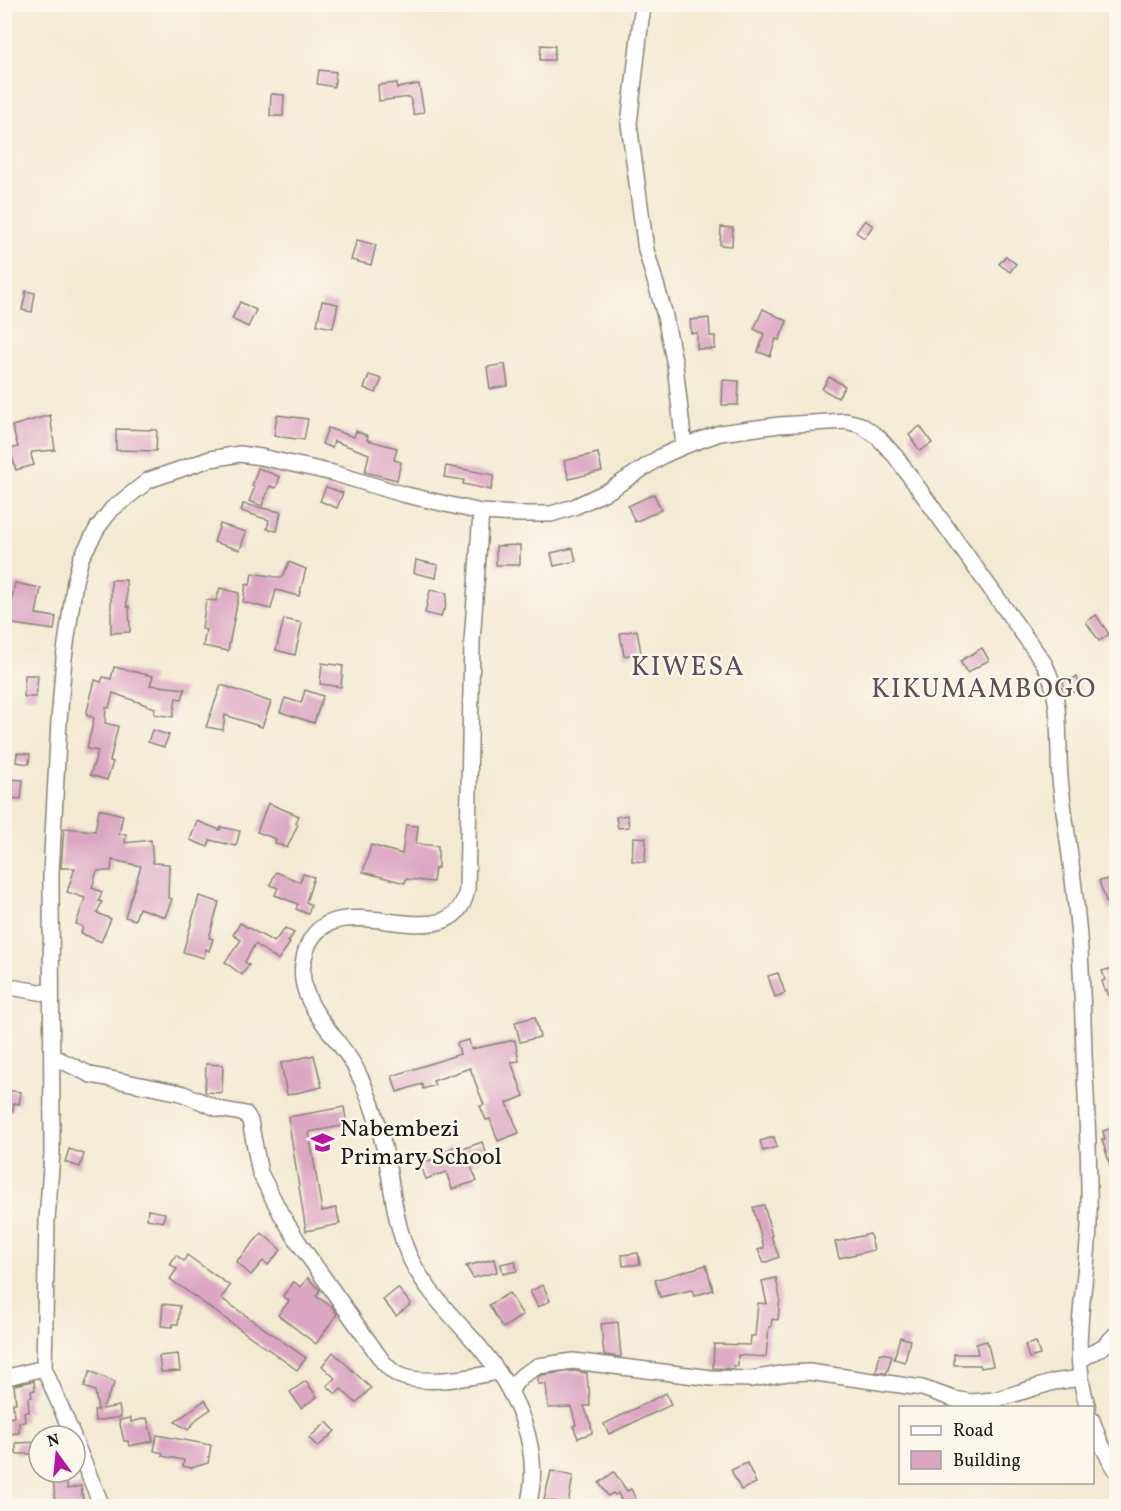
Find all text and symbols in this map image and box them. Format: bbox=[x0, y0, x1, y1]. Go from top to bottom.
district label: KIWESA bbox=[631, 649, 745, 687]
district label: KIKUMAMBOGO bbox=[871, 671, 1097, 709]
place label: Nabembezi Primary School bbox=[340, 1113, 502, 1175]
school or university icon: Nabembezi Primary School bbox=[309, 1129, 335, 1155]
legend bbox=[899, 1406, 1094, 1484]
text: Road bbox=[953, 1419, 994, 1444]
north arrow bbox=[27, 1424, 87, 1484]
text: N bbox=[45, 1429, 62, 1454]
text: Building bbox=[953, 1449, 1021, 1474]

